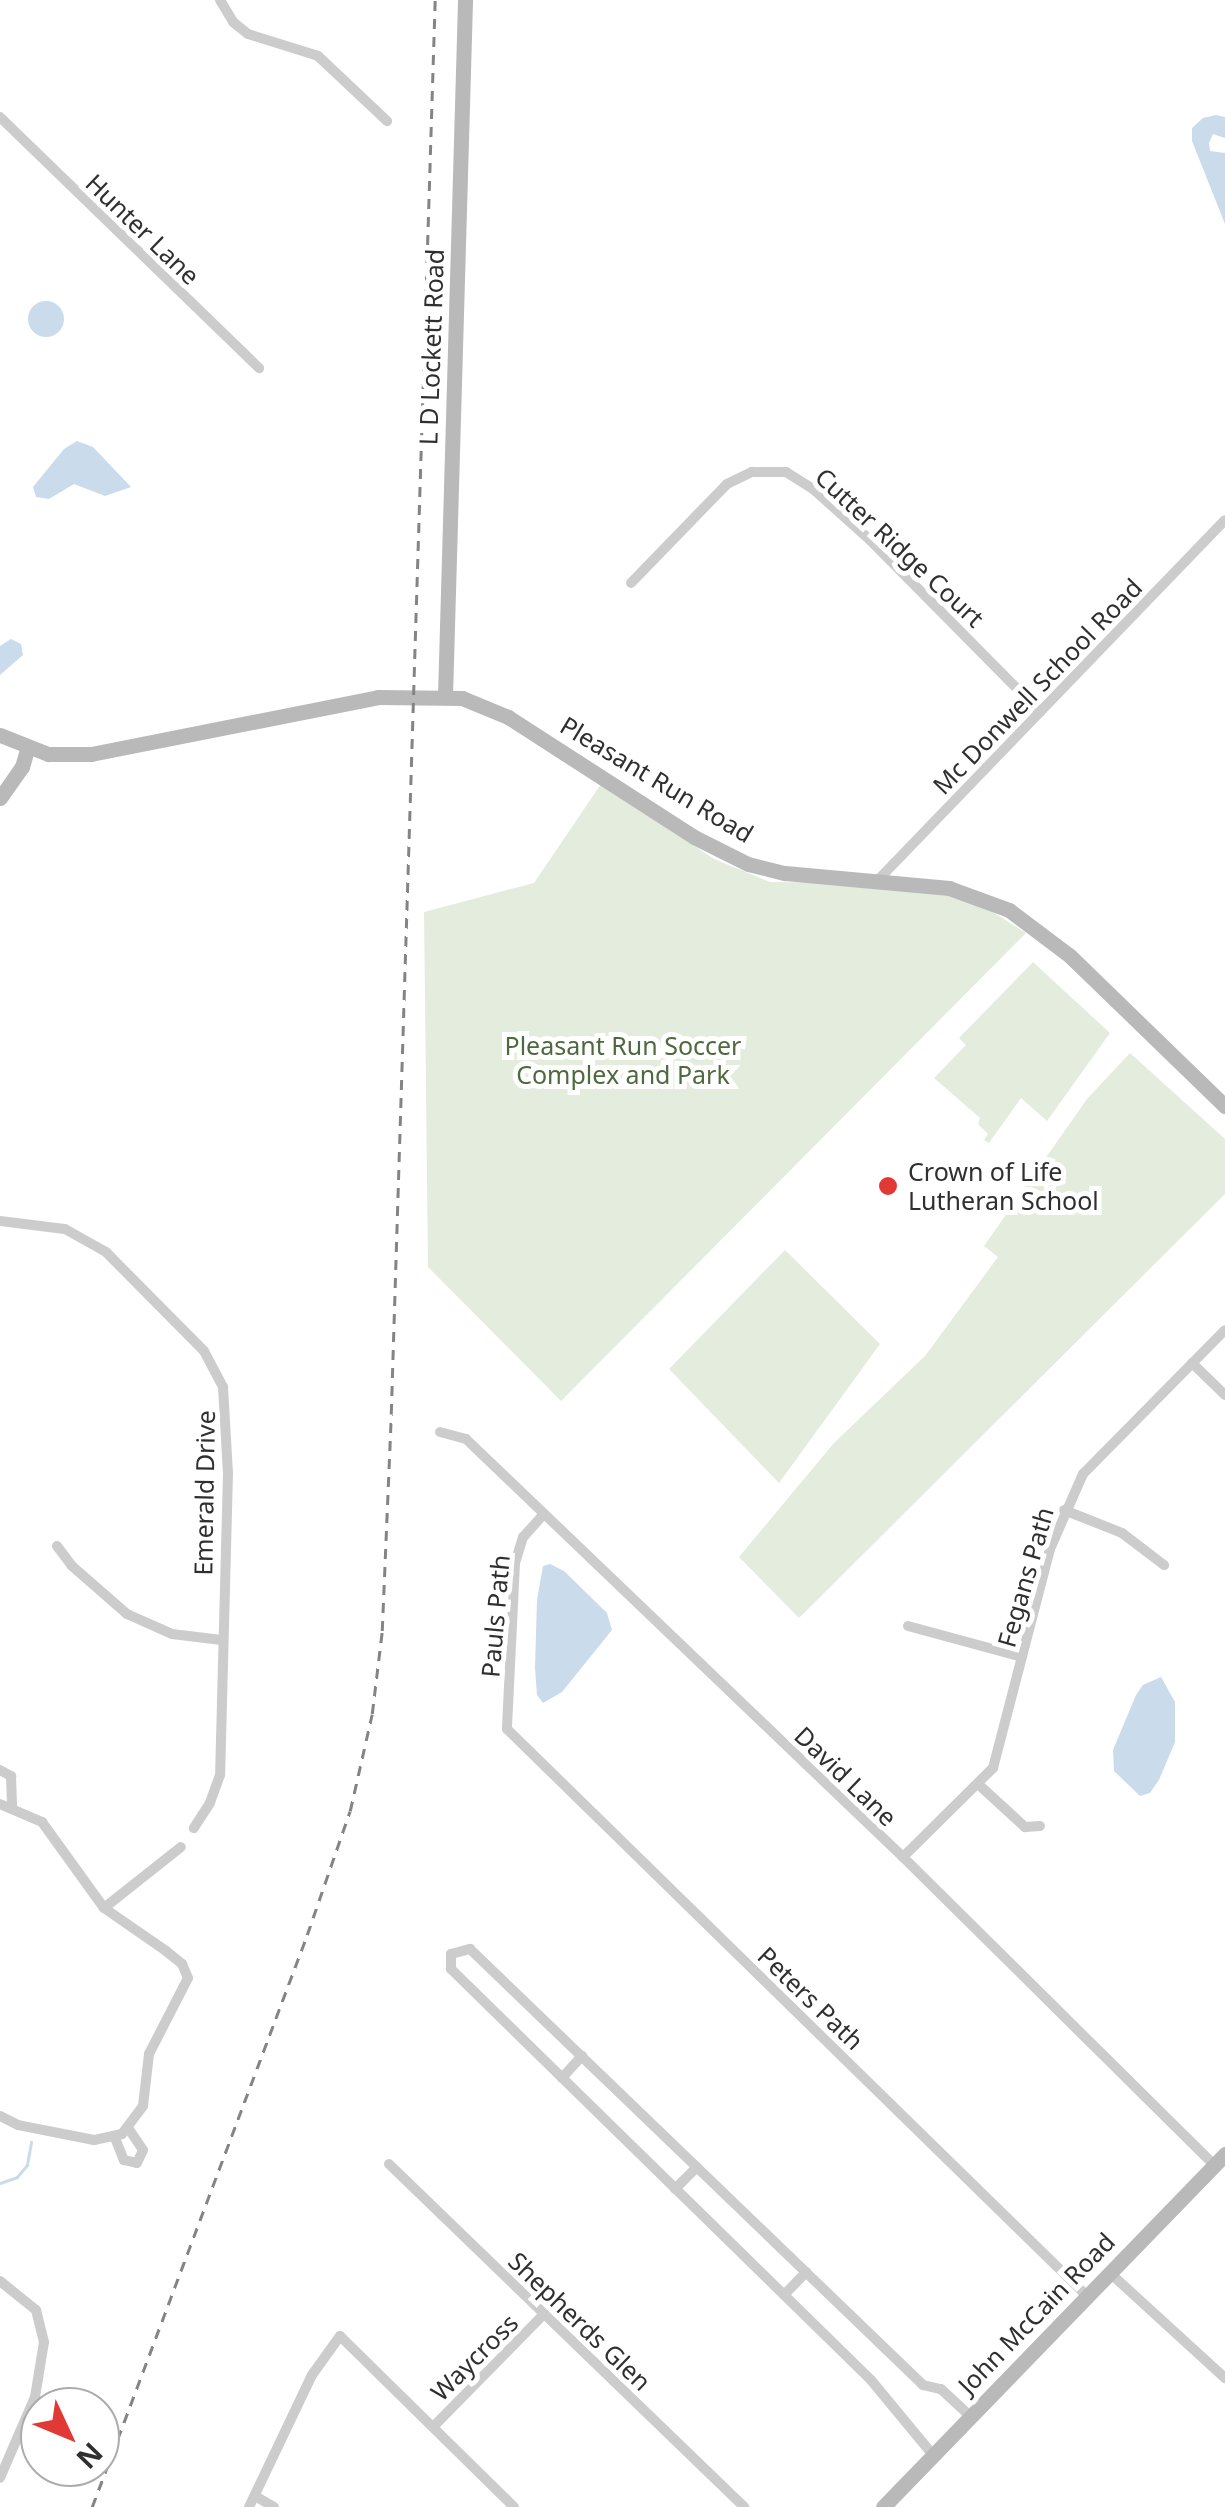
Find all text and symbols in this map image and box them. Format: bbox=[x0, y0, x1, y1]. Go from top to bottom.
street label: Hunter Lane bbox=[80, 167, 206, 291]
street label: L D Lockett Road bbox=[413, 248, 449, 446]
street label: Cutter Ridge Court bbox=[810, 461, 990, 633]
street label: Mc Donwell School Road bbox=[926, 572, 1148, 800]
street label: Pleasant Run Road bbox=[555, 710, 759, 848]
park label: Pleasant Run Soccer Complex and Park bbox=[505, 1031, 741, 1090]
place label: Crown of Life Lutheran School bbox=[908, 1157, 1099, 1216]
marker: Crown of Life Lutheran School bbox=[877, 1175, 899, 1197]
street label: Emerald Drive bbox=[188, 1410, 220, 1576]
street label: Fegans Path bbox=[991, 1504, 1059, 1650]
street label: Pauls Path bbox=[475, 1553, 515, 1679]
street label: David Lane bbox=[789, 1720, 903, 1832]
street label: Peters Path bbox=[752, 1940, 870, 2056]
street label: John McCain Road bbox=[951, 2226, 1121, 2400]
street label: Shepherds Glen bbox=[503, 2246, 657, 2396]
street label: Waycross bbox=[424, 2307, 524, 2407]
north arrow bbox=[20, 2387, 120, 2487]
text: N bbox=[69, 2435, 112, 2478]

